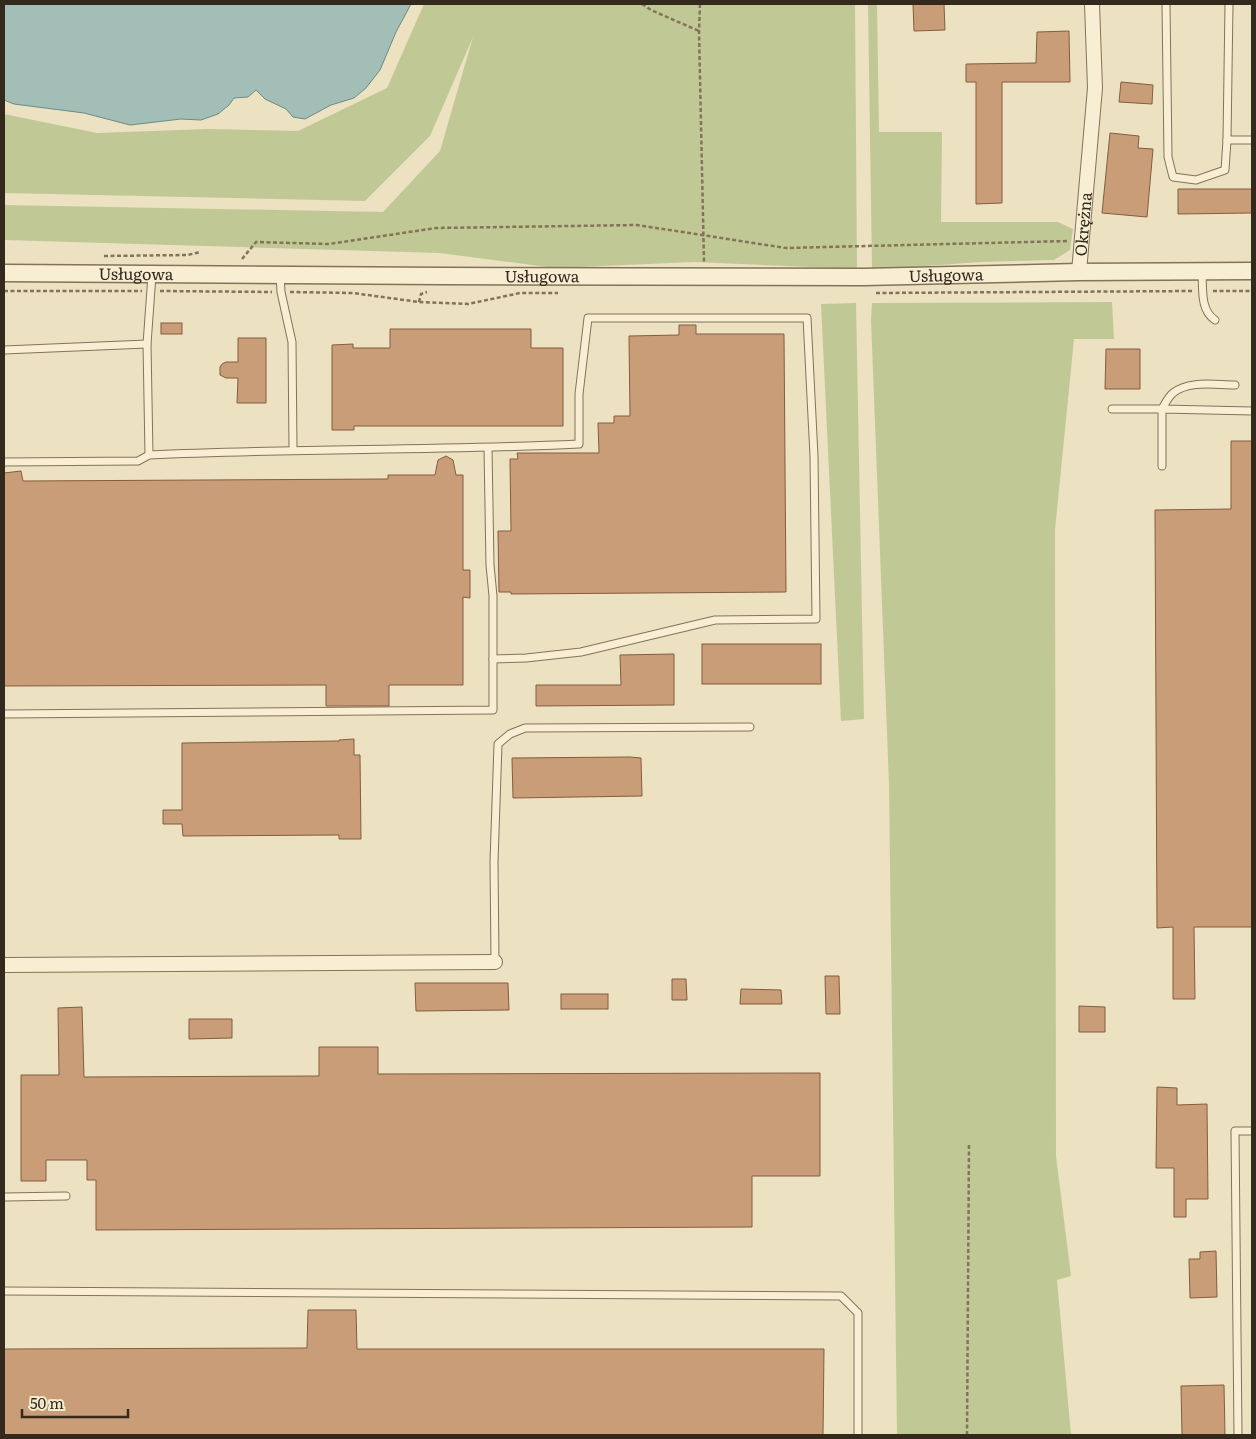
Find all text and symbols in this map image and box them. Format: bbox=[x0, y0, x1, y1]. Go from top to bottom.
street label: Okrężna bbox=[1067, 191, 1097, 257]
street label: Usługowa bbox=[98, 261, 174, 285]
street label: Usługowa bbox=[908, 261, 984, 287]
street label: Usługowa bbox=[505, 263, 580, 287]
scale bar bbox=[22, 1386, 129, 1418]
text: 50 m bbox=[30, 1391, 64, 1414]

